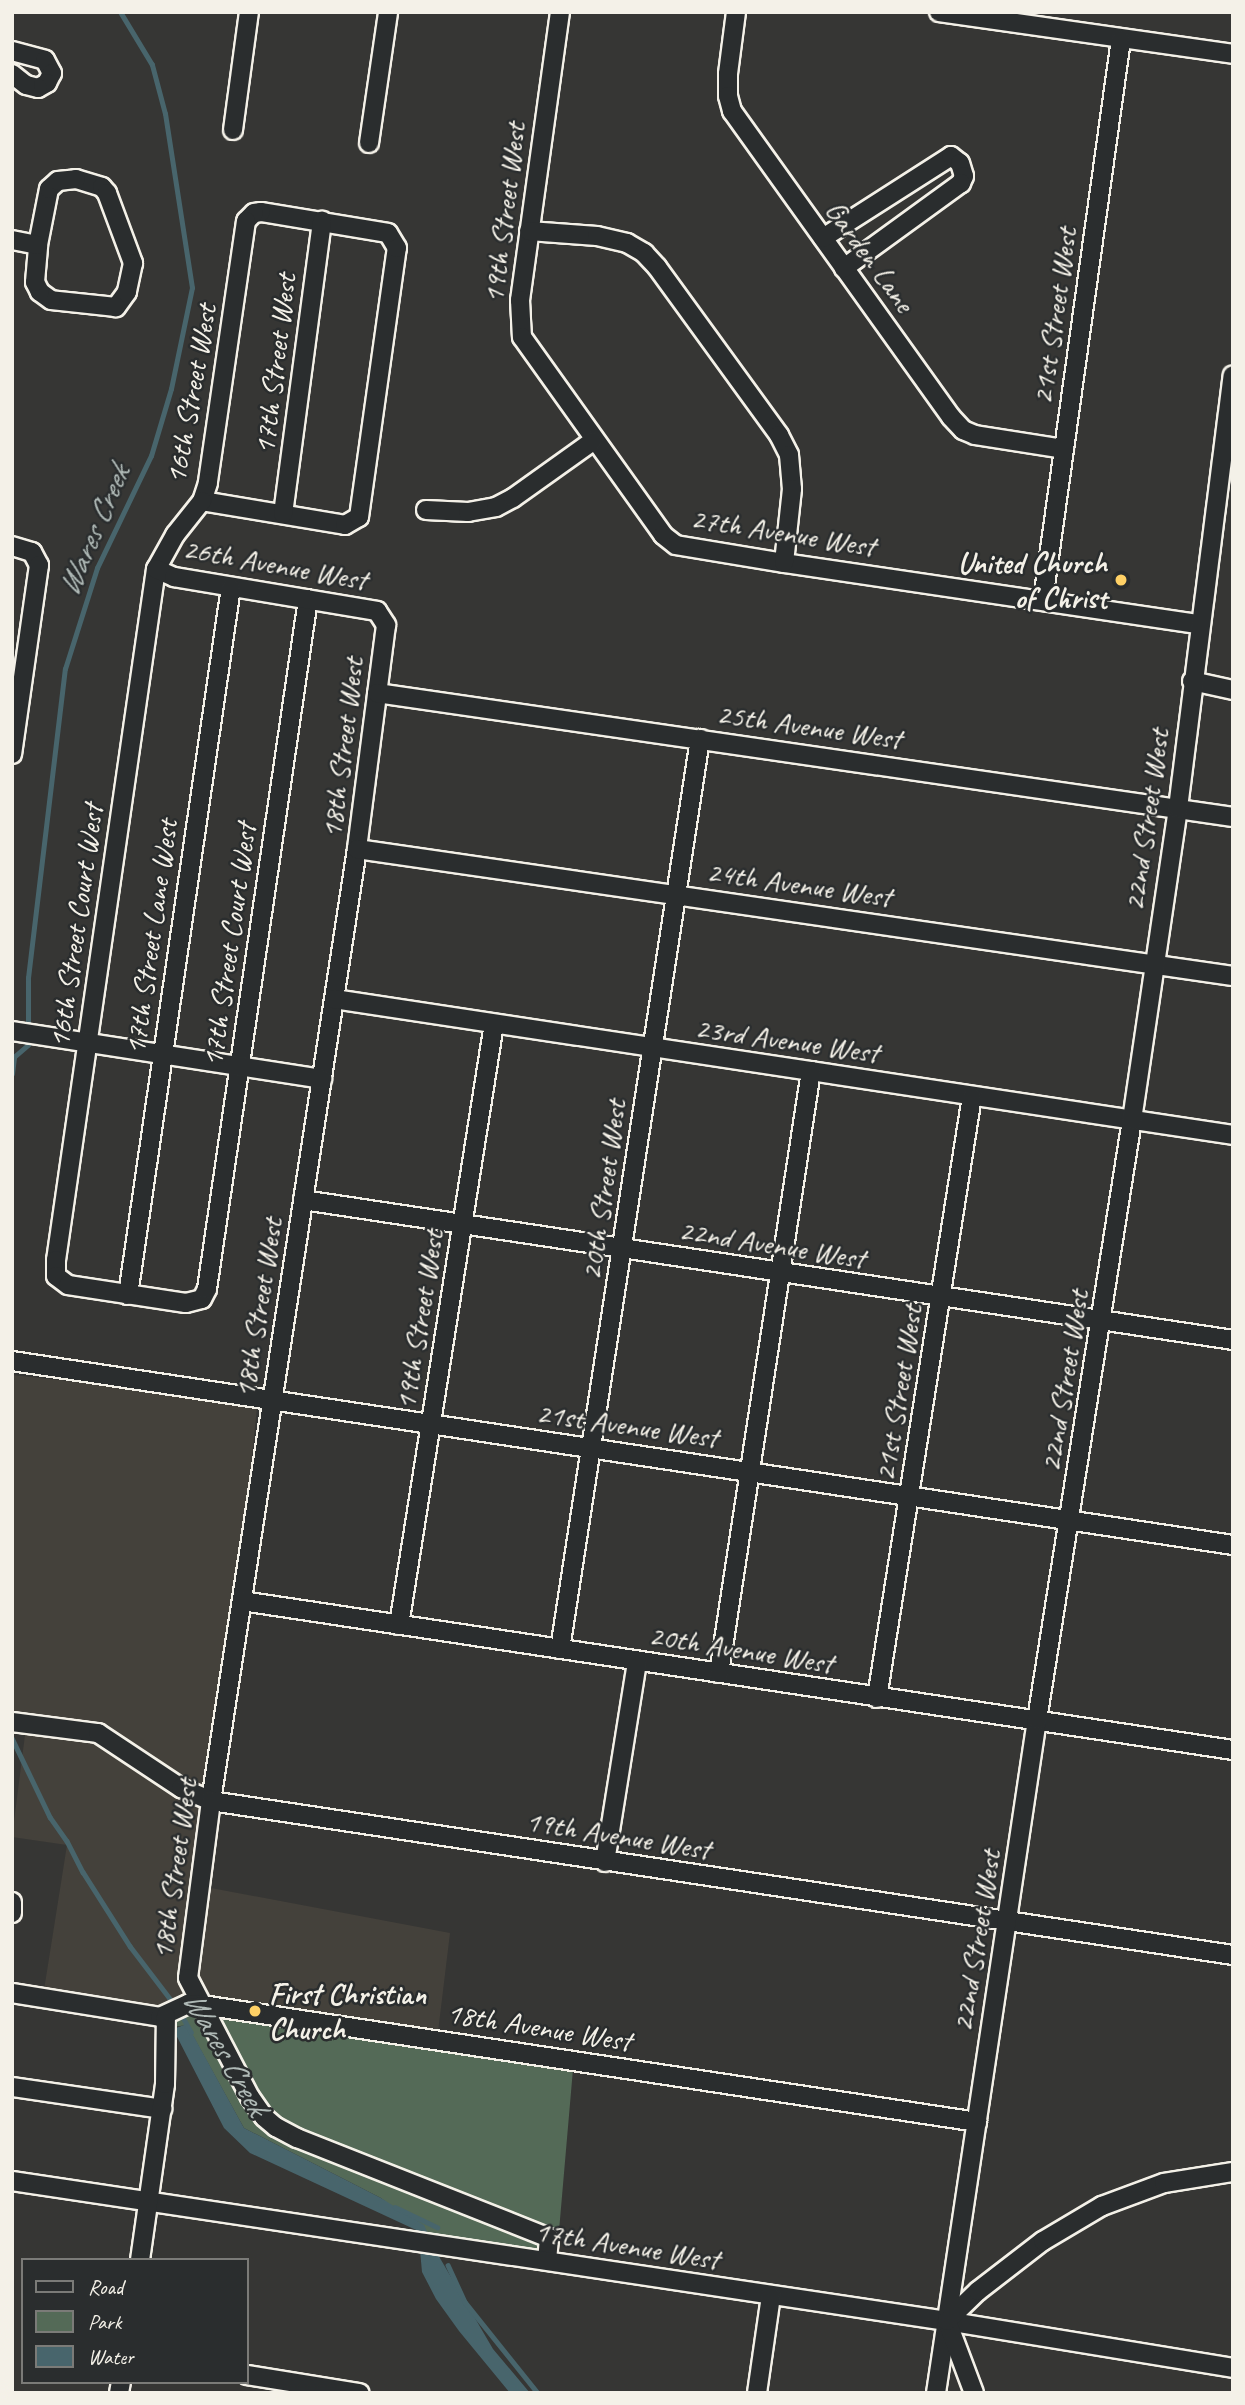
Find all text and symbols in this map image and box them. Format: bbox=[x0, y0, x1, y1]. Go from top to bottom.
street label: 19th Street West bbox=[475, 120, 533, 306]
street label: Garden Lane bbox=[817, 193, 923, 319]
street label: 21st Street West bbox=[1024, 225, 1084, 407]
street label: 17th Street West bbox=[246, 271, 304, 457]
street label: 16th Street West bbox=[157, 301, 225, 487]
water label: Wares Creek bbox=[50, 461, 138, 601]
street label: 27th Avenue West bbox=[688, 500, 878, 564]
street label: 26th Avenue West bbox=[180, 530, 370, 598]
place label: United Church of Christ bbox=[958, 545, 1107, 616]
marker: United Church of Christ bbox=[1113, 572, 1129, 588]
street label: 18th Street West bbox=[313, 655, 371, 841]
street label: 25th Avenue West bbox=[714, 695, 904, 757]
street label: 22nd Street West bbox=[1115, 726, 1177, 914]
street label: 16th Street Court West bbox=[41, 802, 111, 1050]
street label: 17th Street Lane West bbox=[117, 816, 185, 1058]
street label: 17th Street Court West bbox=[194, 821, 264, 1069]
street label: 24th Avenue West bbox=[704, 853, 894, 915]
street label: 23rd Avenue West bbox=[693, 1009, 881, 1071]
street label: 20th Street West bbox=[572, 1097, 634, 1283]
street label: 22nd Avenue West bbox=[677, 1212, 867, 1276]
street label: 18th Street West bbox=[226, 1215, 290, 1401]
street label: 19th Street West bbox=[387, 1227, 451, 1413]
street label: 22nd Street West bbox=[1032, 1287, 1096, 1475]
street label: 21st Street West bbox=[866, 1302, 930, 1484]
street label: 21st Avenue West bbox=[534, 1394, 720, 1456]
street label: 20th Avenue West bbox=[646, 1617, 836, 1681]
street label: 18th Street West bbox=[143, 1776, 205, 1962]
street label: 19th Avenue West bbox=[523, 1803, 713, 1867]
street label: 22nd Street West bbox=[944, 1847, 1008, 2035]
place label: First Christian Church bbox=[269, 1976, 425, 2046]
water label: Wares Creek bbox=[174, 1984, 276, 2122]
street label: 18th Avenue West bbox=[444, 1995, 634, 2059]
marker: First Christian Church bbox=[247, 2003, 263, 2019]
street label: 17th Avenue West bbox=[532, 2213, 722, 2277]
legend bbox=[21, 2258, 248, 2384]
text: Road bbox=[88, 2274, 123, 2300]
text: Park bbox=[88, 2309, 121, 2335]
text: Water bbox=[88, 2344, 134, 2370]

